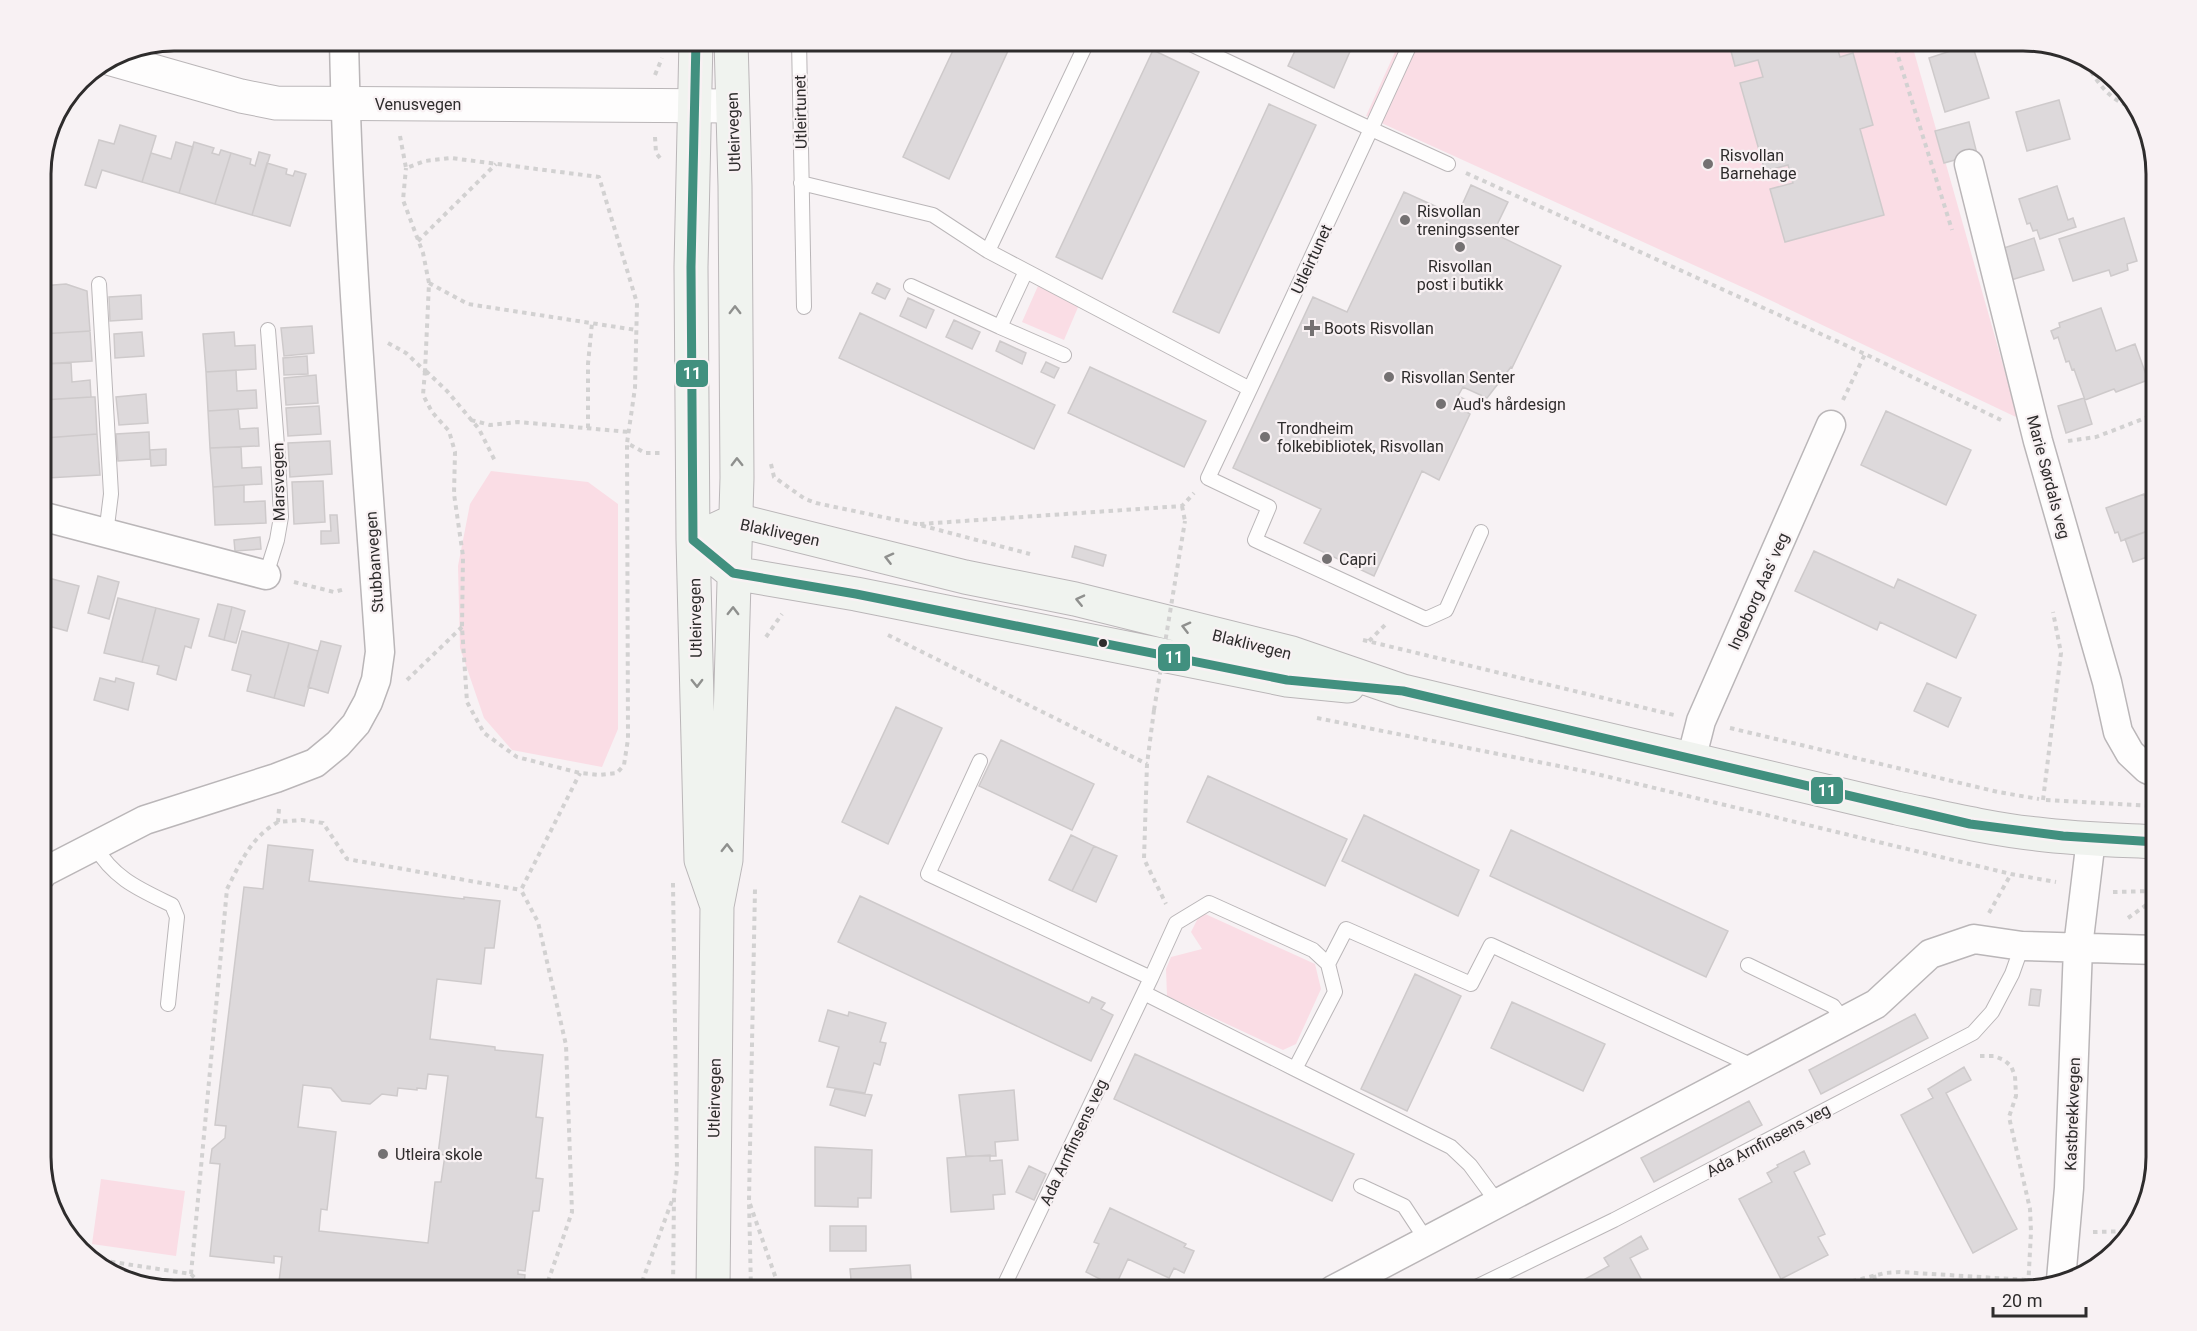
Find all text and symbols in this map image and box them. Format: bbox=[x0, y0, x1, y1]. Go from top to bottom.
street label: Utleirtunet bbox=[790, 75, 811, 149]
street label: Utleirvegen bbox=[723, 92, 744, 172]
street label: Venusvegen bbox=[375, 95, 461, 114]
place label: Risvollan Barnehage bbox=[1720, 146, 1796, 183]
marker: Risvollan Barnehage bbox=[1701, 157, 1715, 171]
place label: Risvollan treningssenter bbox=[1417, 202, 1520, 239]
marker: Risvollan treningssenter bbox=[1398, 213, 1412, 227]
street label: Utleirtunet bbox=[1287, 222, 1336, 297]
marker: Risvollan post i butikk bbox=[1453, 240, 1467, 254]
place label: Risvollan post i butikk bbox=[1417, 257, 1504, 294]
one-way arrow bbox=[729, 306, 741, 315]
place label: Boots Risvollan bbox=[1324, 319, 1434, 338]
marker: Boots Risvollan bbox=[1305, 321, 1319, 335]
line badge: 11 bbox=[675, 359, 709, 388]
text: 11 bbox=[683, 364, 701, 383]
place label: Risvollan Senter bbox=[1401, 368, 1516, 387]
marker: Risvollan Senter bbox=[1382, 370, 1396, 384]
place label: Aud's hårdesign bbox=[1453, 395, 1566, 414]
marker: Aud's hårdesign bbox=[1434, 397, 1448, 411]
street label: Marie Sørdals veg bbox=[2023, 413, 2074, 541]
place label: Trondheim folkebibliotek, Risvollan bbox=[1277, 419, 1444, 456]
marker: Trondheim folkebibliotek, Risvollan bbox=[1258, 430, 1272, 444]
street label: Marsvegen bbox=[268, 442, 289, 522]
one-way arrow bbox=[731, 457, 743, 466]
street label: Stubbanvegen bbox=[361, 511, 388, 613]
street label: Blaklivegen bbox=[738, 515, 821, 550]
street label: Ingeborg Aas' veg bbox=[1724, 530, 1793, 653]
place label: Capri bbox=[1339, 550, 1376, 569]
one-way arrow bbox=[885, 552, 895, 565]
marker: Capri bbox=[1320, 552, 1334, 566]
street label: Utleirvegen bbox=[685, 578, 706, 658]
one-way arrow bbox=[1075, 595, 1085, 608]
one-way arrow bbox=[726, 607, 739, 616]
one-way arrow bbox=[1182, 621, 1192, 634]
street label: Blaklivegen bbox=[1210, 625, 1293, 663]
unlabelled marker bbox=[1097, 637, 1109, 649]
line badge: 11 bbox=[1157, 643, 1191, 672]
text: 11 bbox=[1165, 648, 1183, 667]
one-way arrow bbox=[690, 678, 703, 687]
line badge: 11 bbox=[1810, 776, 1844, 805]
text: 11 bbox=[1818, 781, 1836, 800]
one-way arrow bbox=[720, 844, 733, 853]
street label: Kastbrekkvegen bbox=[2061, 1057, 2084, 1171]
street label: Utleirvegen bbox=[704, 1058, 725, 1138]
street label: Ada Arnfinsens veg bbox=[1036, 1076, 1111, 1209]
street label: Ada Arnfinsens veg bbox=[1703, 1100, 1833, 1181]
place label: Utleira skole bbox=[395, 1145, 483, 1164]
marker: Utleira skole bbox=[376, 1147, 390, 1161]
scale bar bbox=[1993, 1280, 2086, 1318]
text: 20 m bbox=[2002, 1290, 2042, 1311]

